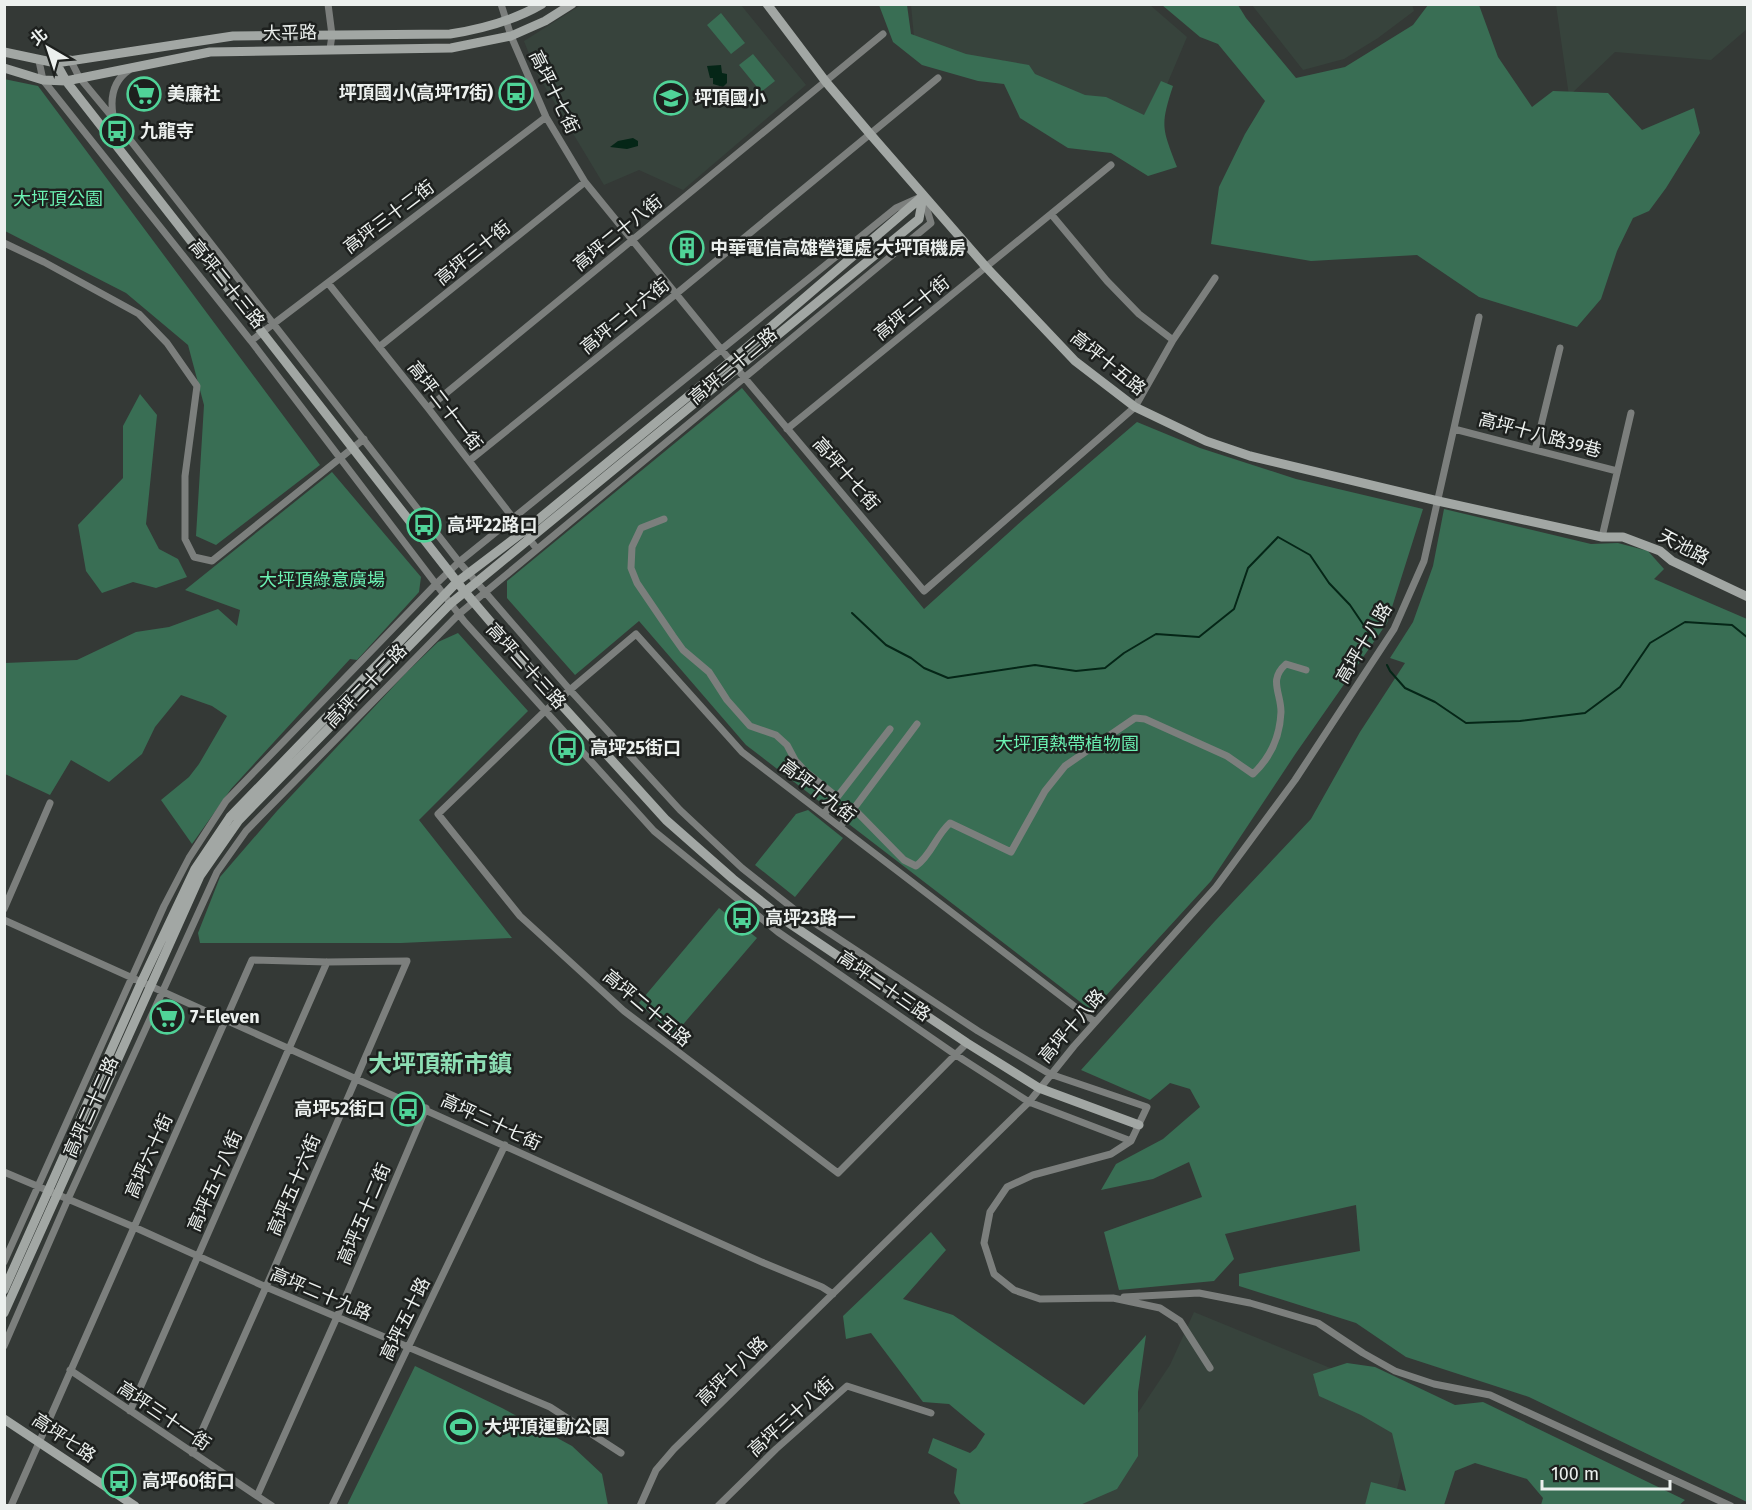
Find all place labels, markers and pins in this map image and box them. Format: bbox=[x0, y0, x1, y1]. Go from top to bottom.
bus stop icon: 坪頂國小(高坪17街) bbox=[498, 75, 534, 111]
supermarket icon: 美廉社 bbox=[126, 76, 162, 112]
school or university icon: 坪頂國小 bbox=[653, 80, 689, 116]
place label: 坪頂國小(高坪17街) bbox=[339, 82, 493, 104]
place label: 美廉社 bbox=[167, 83, 221, 105]
place label: 坪頂國小 bbox=[694, 87, 766, 109]
bus stop icon: 九龍寺 bbox=[99, 113, 135, 149]
place label: 九龍寺 bbox=[140, 120, 194, 142]
building icon: 中華電信高雄營運處 大坪頂機房 bbox=[669, 230, 705, 266]
place label: 中華電信高雄營運處 大坪頂機房 bbox=[710, 237, 966, 259]
bus stop icon: 高坪22路口 bbox=[406, 507, 442, 543]
place label: 高坪22路口 bbox=[447, 514, 538, 536]
bus stop icon: 高坪25街口 bbox=[549, 730, 585, 766]
place label: 高坪25街口 bbox=[590, 737, 681, 759]
bus stop icon: 高坪23路一 bbox=[724, 900, 760, 936]
place label: 高坪23路一 bbox=[765, 907, 856, 929]
supermarket icon: 7-Eleven bbox=[149, 999, 185, 1035]
place label: 7-Eleven bbox=[190, 1006, 260, 1028]
bus stop icon: 高坪52街口 bbox=[390, 1091, 426, 1127]
place label: 高坪52街口 bbox=[294, 1098, 385, 1120]
sports icon: 大坪頂運動公園 bbox=[443, 1409, 479, 1445]
place label: 大坪頂運動公園 bbox=[484, 1416, 610, 1438]
bus stop icon: 高坪60街口 bbox=[101, 1463, 137, 1499]
place label: 高坪60街口 bbox=[142, 1470, 235, 1492]

